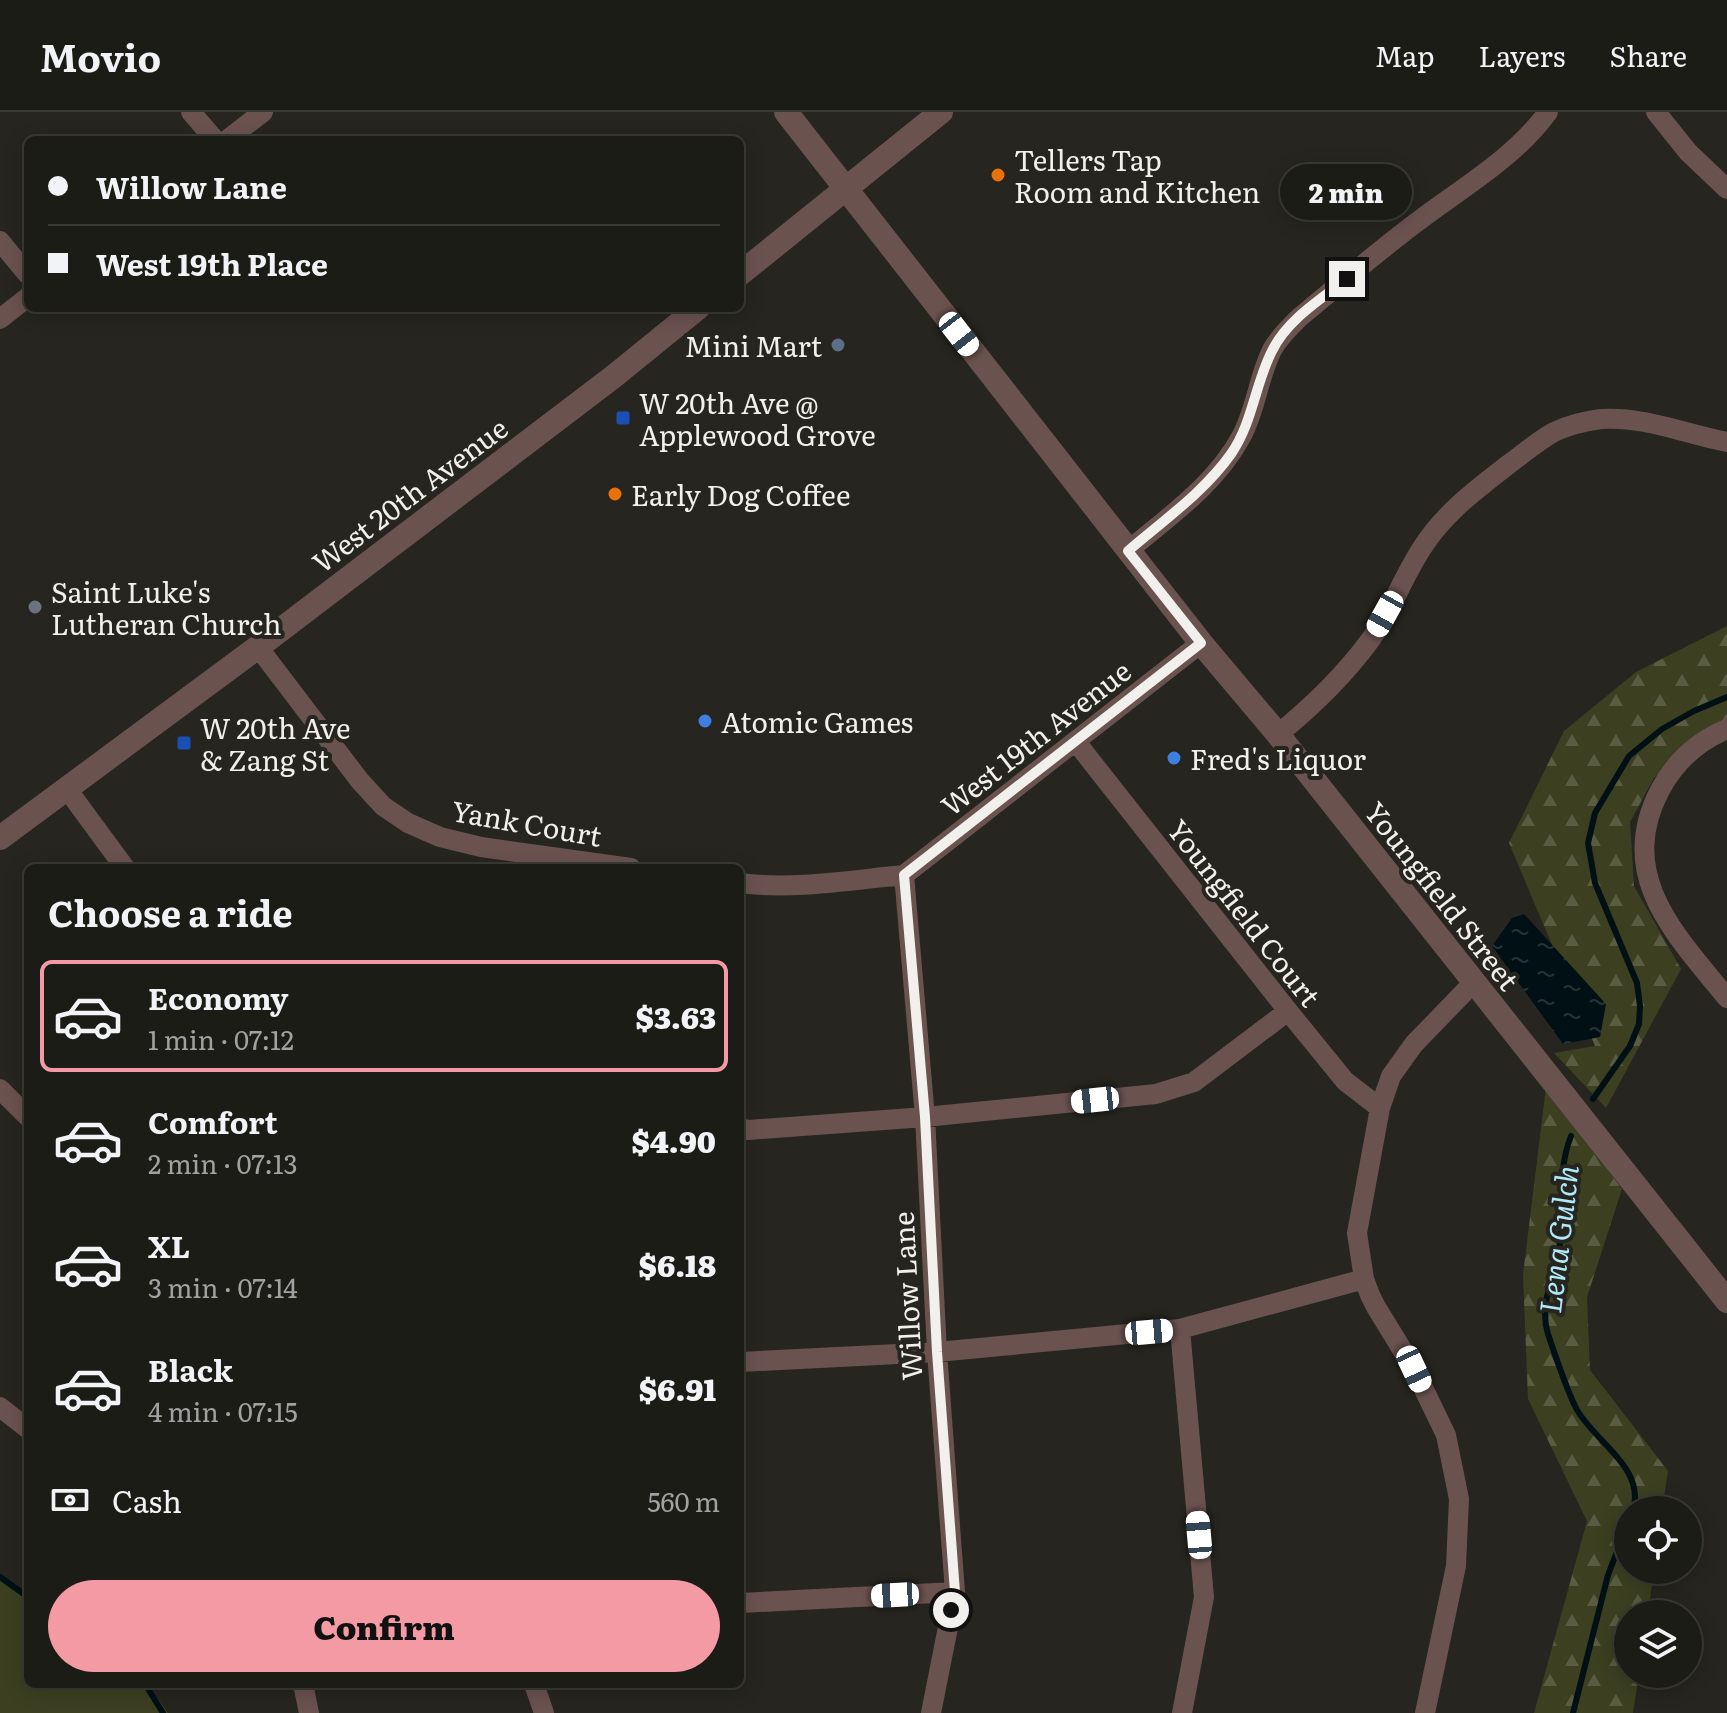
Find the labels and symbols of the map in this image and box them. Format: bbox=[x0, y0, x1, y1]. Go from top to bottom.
place label: Tellers Tap Room and Kitchen bbox=[1014, 138, 1260, 212]
callout: 2 min bbox=[1281, 163, 1413, 219]
marker: Tellers Tap Room and Kitchen bbox=[989, 166, 1007, 184]
route end bbox=[1329, 261, 1365, 297]
car bbox=[935, 308, 983, 360]
place label: Mini Mart bbox=[685, 324, 823, 366]
marker: Mini Mart bbox=[829, 336, 847, 354]
place label: W 20th Ave @ Applewood Grove bbox=[639, 381, 876, 455]
street label: West 20th Avenue bbox=[302, 406, 516, 582]
marker: W 20th Ave @ Applewood Grove bbox=[614, 409, 632, 427]
place label: Early Dog Coffee bbox=[631, 473, 850, 515]
marker: Early Dog Coffee bbox=[606, 485, 624, 503]
place label: Saint Luke's Lutheran Church bbox=[51, 570, 282, 644]
car bbox=[1363, 587, 1407, 641]
marker: Saint Luke's Lutheran Church bbox=[26, 598, 44, 616]
street label: West 19th Avenue bbox=[931, 649, 1139, 825]
place label: Atomic Games bbox=[721, 700, 913, 742]
place label: W 20th Ave & Zang St bbox=[200, 706, 350, 780]
marker: Atomic Games bbox=[696, 712, 714, 730]
marker: W 20th Ave & Zang St bbox=[175, 734, 193, 752]
place label: Fred's Liquor bbox=[1190, 737, 1367, 779]
marker: Fred's Liquor bbox=[1165, 749, 1183, 767]
street label: Yank Court bbox=[449, 788, 606, 856]
street label: Youngfield Street bbox=[1356, 792, 1531, 999]
street label: Youngfield Court bbox=[1158, 809, 1332, 1015]
car bbox=[1070, 1086, 1120, 1114]
water label: Lena Gulch bbox=[1526, 1162, 1588, 1316]
street label: Willow Lane bbox=[881, 1210, 931, 1382]
car bbox=[1124, 1318, 1174, 1346]
car bbox=[1393, 1342, 1435, 1396]
car bbox=[1185, 1510, 1213, 1560]
car bbox=[870, 1582, 920, 1608]
route start bbox=[933, 1592, 969, 1628]

